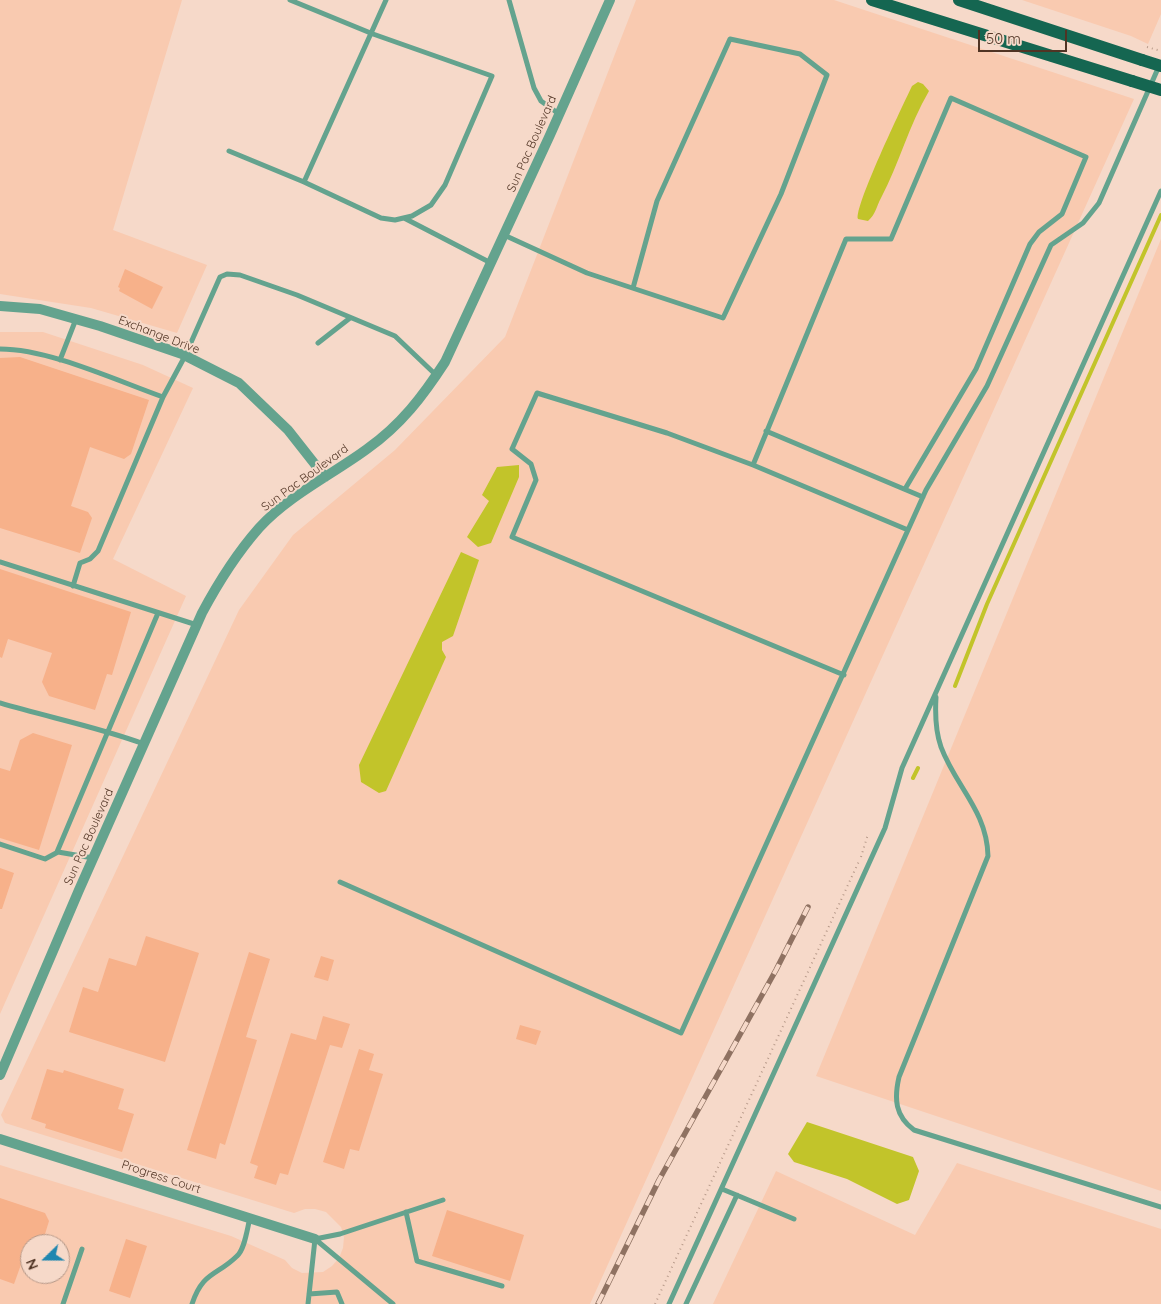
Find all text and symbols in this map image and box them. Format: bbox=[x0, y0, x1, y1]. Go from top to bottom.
scale bar bbox=[981, 20, 1070, 52]
text: 50 m bbox=[986, 29, 1021, 48]
street label: Sun Pac Boulevard bbox=[504, 94, 560, 194]
street label: Exchange Drive bbox=[116, 313, 202, 357]
street label: Sun Pac Boulevard bbox=[259, 442, 351, 514]
street label: Sun Pac Boulevard bbox=[61, 787, 117, 887]
street label: Progress Court bbox=[120, 1157, 202, 1197]
north arrow bbox=[20, 1234, 70, 1284]
text: N bbox=[22, 1256, 42, 1272]

